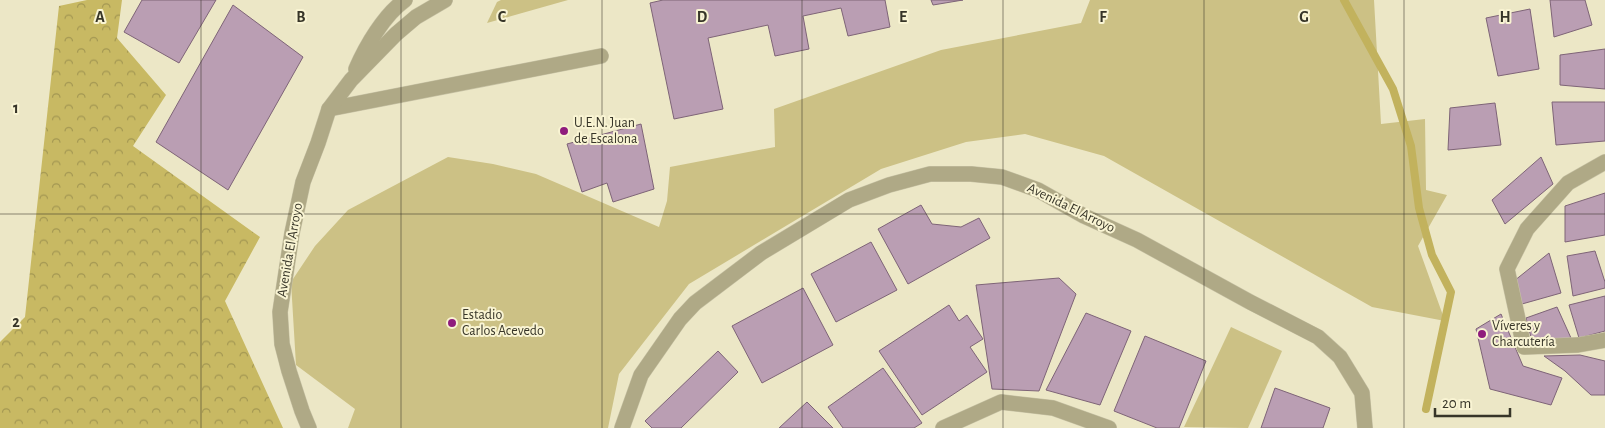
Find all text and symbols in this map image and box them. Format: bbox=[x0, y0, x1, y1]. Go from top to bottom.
text: A bbox=[95, 9, 105, 25]
text: B bbox=[296, 9, 306, 25]
text: C bbox=[498, 9, 507, 25]
text: D bbox=[697, 9, 708, 25]
text: E bbox=[899, 9, 907, 25]
text: F bbox=[1099, 9, 1107, 25]
text: G bbox=[1299, 9, 1309, 25]
text: H bbox=[1499, 9, 1511, 25]
text: 1 bbox=[13, 100, 19, 116]
place label: U.E.N. Juan de Escalona bbox=[574, 116, 638, 146]
marker: U.E.N. Juan de Escalona bbox=[558, 125, 570, 137]
street label: Avenida El Arroyo bbox=[1025, 181, 1117, 235]
street label: Avenida El Arroyo bbox=[275, 202, 305, 298]
place label: Estadio Carlos Acevedo bbox=[462, 308, 544, 338]
text: 2 bbox=[12, 314, 20, 330]
marker: Estadio Carlos Acevedo bbox=[446, 317, 458, 329]
place label: Víveres y Charcutería bbox=[1492, 319, 1556, 349]
marker: Víveres y Charcutería bbox=[1476, 328, 1488, 340]
scale bar bbox=[1435, 386, 1510, 418]
text: 20 m bbox=[1442, 396, 1471, 411]

